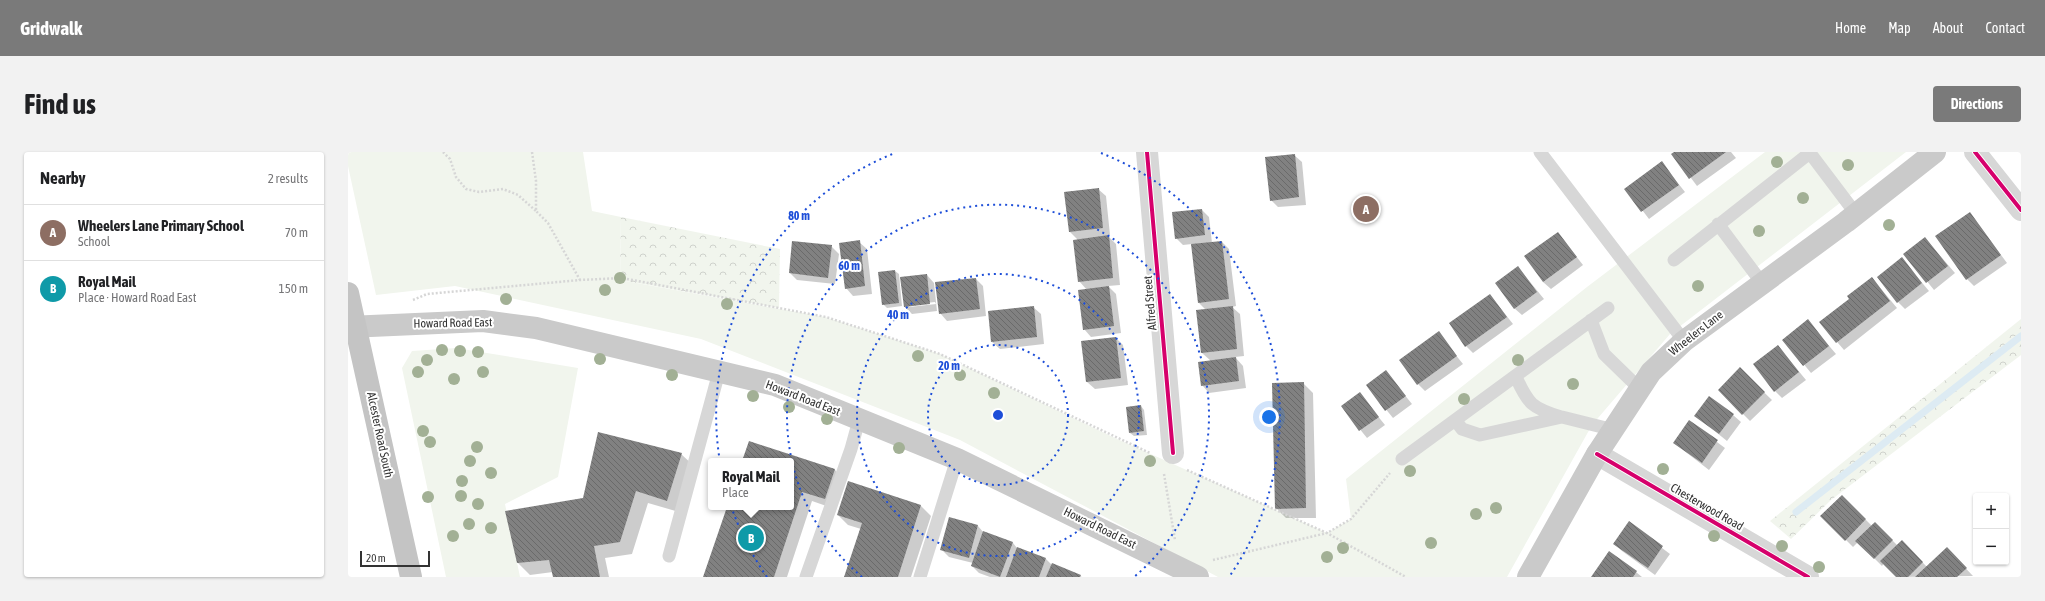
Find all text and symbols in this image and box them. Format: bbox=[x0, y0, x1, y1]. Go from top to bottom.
text: Gridwalk bbox=[20, 17, 82, 39]
text: Home bbox=[1835, 20, 1866, 36]
text: Map bbox=[1888, 20, 1911, 36]
text: About bbox=[1933, 20, 1964, 36]
text: Contact bbox=[1986, 20, 2025, 36]
button: Directions bbox=[1933, 86, 2021, 122]
text: Find us bbox=[24, 88, 96, 120]
text: Nearby bbox=[40, 168, 86, 188]
text: 2 results bbox=[268, 171, 308, 186]
pin: A bbox=[1353, 194, 1379, 224]
text: 80 m bbox=[788, 209, 810, 223]
text: Wheelers Lane Primary School bbox=[78, 217, 244, 234]
text: A bbox=[50, 225, 56, 240]
text: 70 m bbox=[285, 225, 308, 240]
text: School bbox=[78, 234, 110, 249]
text: 60 m bbox=[838, 259, 860, 273]
text: Royal Mail bbox=[78, 273, 136, 290]
street label: Alfred Street bbox=[1141, 274, 1159, 331]
text: B bbox=[50, 281, 56, 296]
text: 150 m bbox=[279, 281, 308, 296]
text: Place · Howard Road East bbox=[78, 290, 196, 305]
text: 40 m bbox=[886, 308, 909, 322]
street label: Wheelers Lane bbox=[1666, 308, 1726, 358]
street label: Howard Road East bbox=[413, 315, 493, 331]
text: 20 m bbox=[938, 359, 960, 373]
street label: Howard Road East bbox=[764, 377, 843, 419]
street label: Alcester Road South bbox=[364, 391, 396, 479]
your location bbox=[1259, 407, 1279, 427]
centre of rings bbox=[991, 408, 1005, 422]
popup bbox=[708, 458, 794, 510]
text: Royal Mail bbox=[722, 468, 780, 485]
street label: Chesterwood Road bbox=[1668, 480, 1746, 534]
text: Place bbox=[722, 485, 749, 500]
map controls bbox=[1973, 493, 2009, 565]
button: + bbox=[1973, 493, 2009, 529]
street label: Howard Road East bbox=[1061, 504, 1139, 552]
pin: B bbox=[738, 523, 764, 553]
button: − bbox=[1973, 529, 2009, 565]
scale bar bbox=[360, 549, 430, 568]
text: 20 m bbox=[366, 552, 386, 564]

